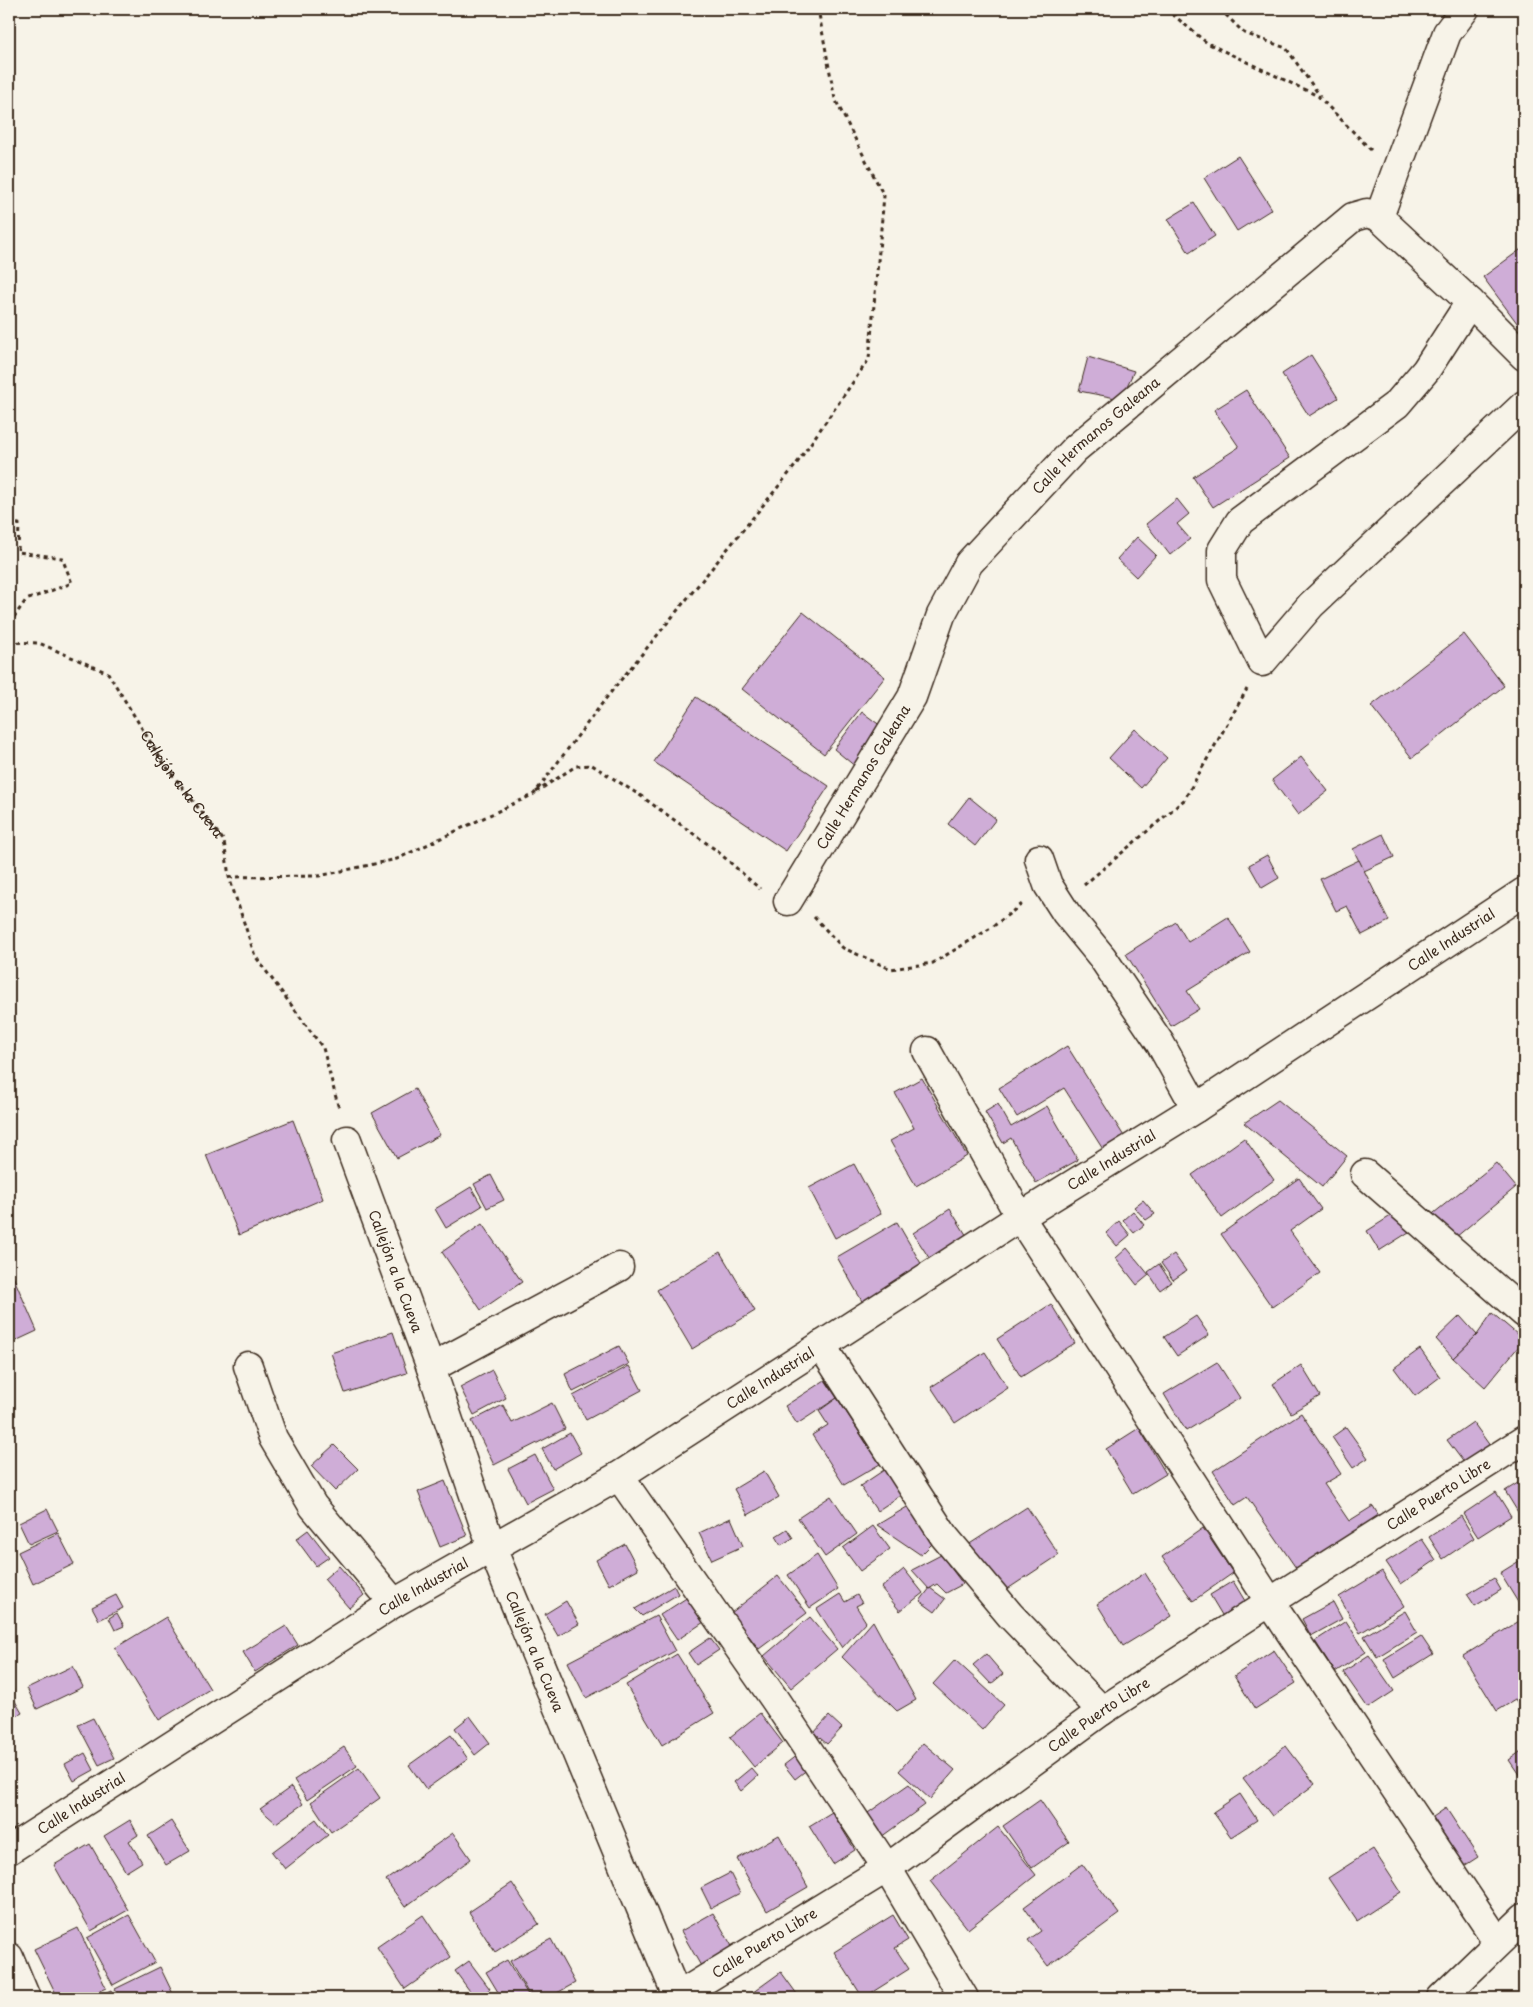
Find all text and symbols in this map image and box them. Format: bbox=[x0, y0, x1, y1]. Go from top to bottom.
street label: Calle Hermanos Galeana bbox=[1027, 371, 1164, 499]
street label: Calle Hermanos Galeana bbox=[811, 700, 915, 853]
street label: Callejón a la Cueva bbox=[136, 726, 229, 843]
street label: Calle Industrial bbox=[1403, 903, 1499, 976]
street label: Calle Industrial bbox=[1063, 1124, 1160, 1195]
street label: Callejón a la Cueva bbox=[364, 1207, 428, 1336]
street label: Calle Industrial bbox=[722, 1342, 818, 1414]
street label: Calle Puerto Libre bbox=[1382, 1453, 1495, 1535]
street label: Calle Industrial bbox=[374, 1552, 472, 1621]
street label: Callejón a la Cueva bbox=[501, 1587, 570, 1716]
street label: Calle Puerto Libre bbox=[1043, 1672, 1154, 1757]
street label: Calle Industrial bbox=[33, 1767, 129, 1839]
street label: Calle Puerto Libre bbox=[708, 1902, 821, 1983]

